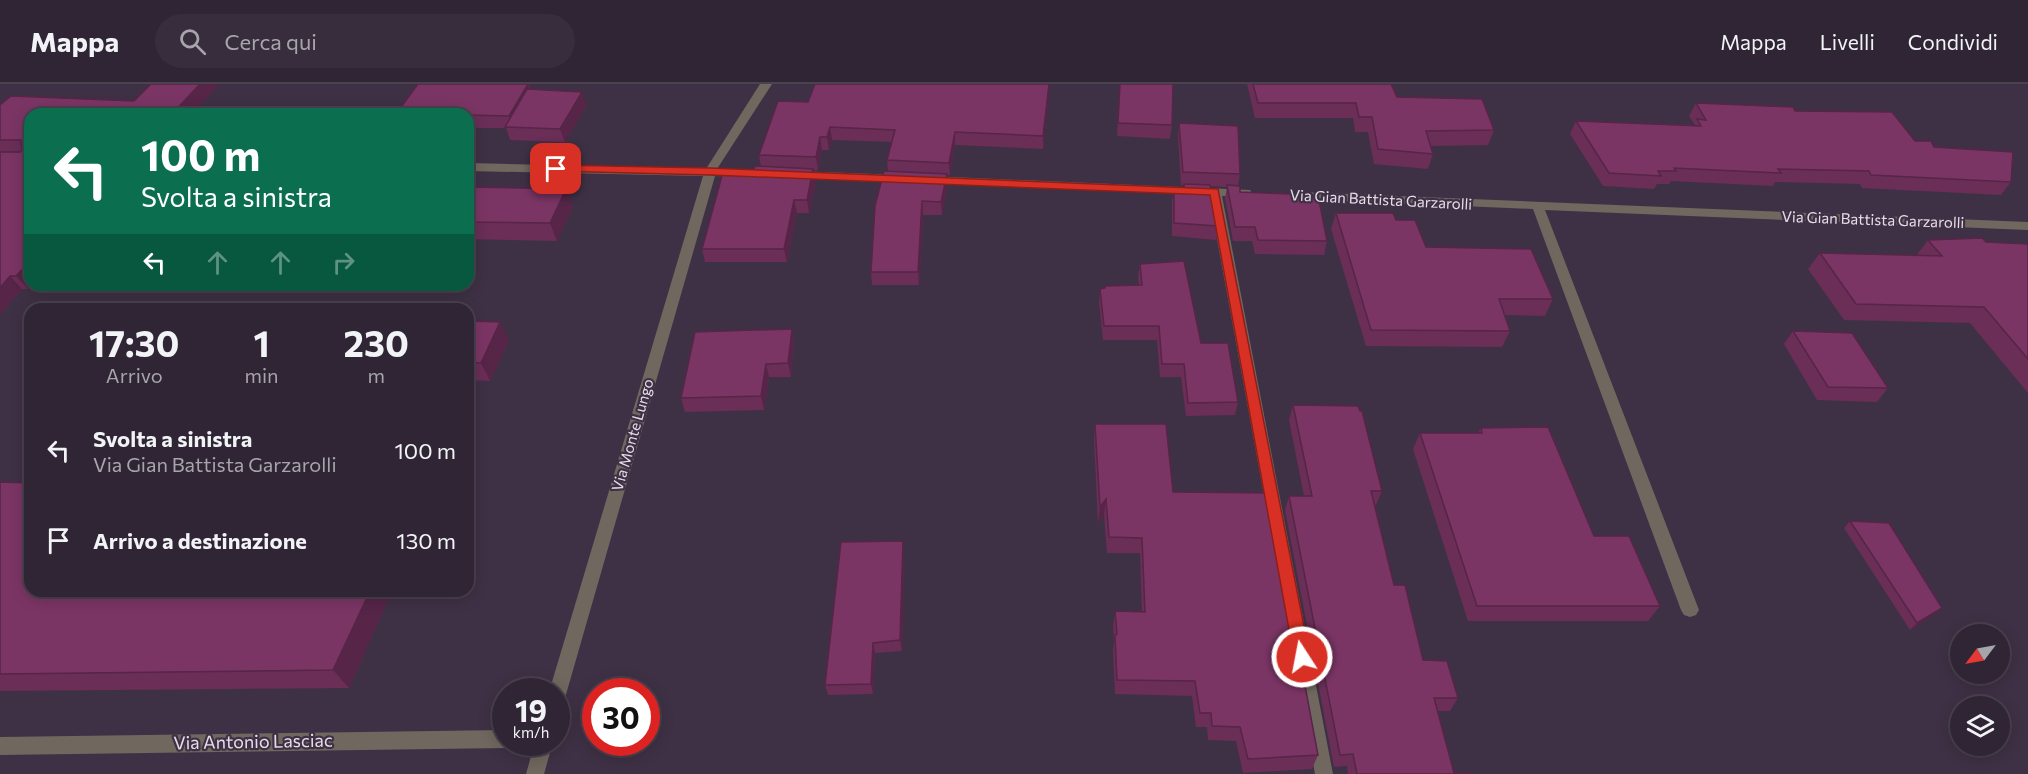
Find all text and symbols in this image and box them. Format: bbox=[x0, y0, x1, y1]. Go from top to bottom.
search box bbox=[155, 14, 575, 68]
text: Mappa bbox=[30, 24, 119, 58]
icon: search bbox=[176, 25, 209, 58]
text: Cerca qui bbox=[224, 28, 317, 55]
text: Mappa bbox=[1720, 29, 1787, 54]
text: Livelli bbox=[1820, 29, 1875, 54]
text: Condividi bbox=[1908, 29, 1998, 54]
text: 100 m bbox=[141, 128, 261, 180]
icon: left bbox=[42, 132, 120, 210]
pin bbox=[530, 143, 581, 194]
icon: arrive bbox=[539, 152, 572, 185]
text: Svolta a sinistra bbox=[141, 180, 332, 213]
street label: Via Gian Battista Garzarolli bbox=[1289, 185, 1473, 213]
street label: Via Gian Battista Garzarolli bbox=[1781, 207, 1965, 231]
icon: left bbox=[138, 246, 171, 279]
icon: ahead bbox=[201, 246, 234, 279]
icon: ahead bbox=[264, 246, 297, 279]
icon: right bbox=[327, 246, 360, 279]
text: 17:30 bbox=[89, 320, 180, 364]
text: 1 bbox=[253, 320, 270, 364]
text: 230 bbox=[344, 320, 409, 364]
text: Arrivo bbox=[106, 363, 163, 387]
text: min bbox=[245, 363, 279, 387]
text: m bbox=[368, 363, 385, 387]
street label: Via Monte Lungo bbox=[607, 376, 657, 493]
text: Svolta a sinistra bbox=[93, 425, 252, 452]
icon: left bbox=[42, 434, 75, 467]
text: 100 m bbox=[394, 437, 456, 464]
text: Via Gian Battista Garzarolli bbox=[93, 452, 337, 476]
icon: arrive bbox=[42, 524, 75, 557]
text: Arrivo a destinazione bbox=[93, 527, 307, 554]
text: 130 m bbox=[396, 527, 456, 554]
north arrow bbox=[1950, 624, 2010, 684]
map controls bbox=[1950, 624, 2010, 756]
position arrow bbox=[1270, 625, 1334, 689]
speed limit sign: 30 bbox=[582, 678, 660, 756]
text: 19 bbox=[515, 691, 547, 728]
button: layers bbox=[1950, 696, 2010, 756]
text: km/h bbox=[513, 723, 549, 741]
street label: Via Antonio Lasciac bbox=[173, 729, 333, 753]

